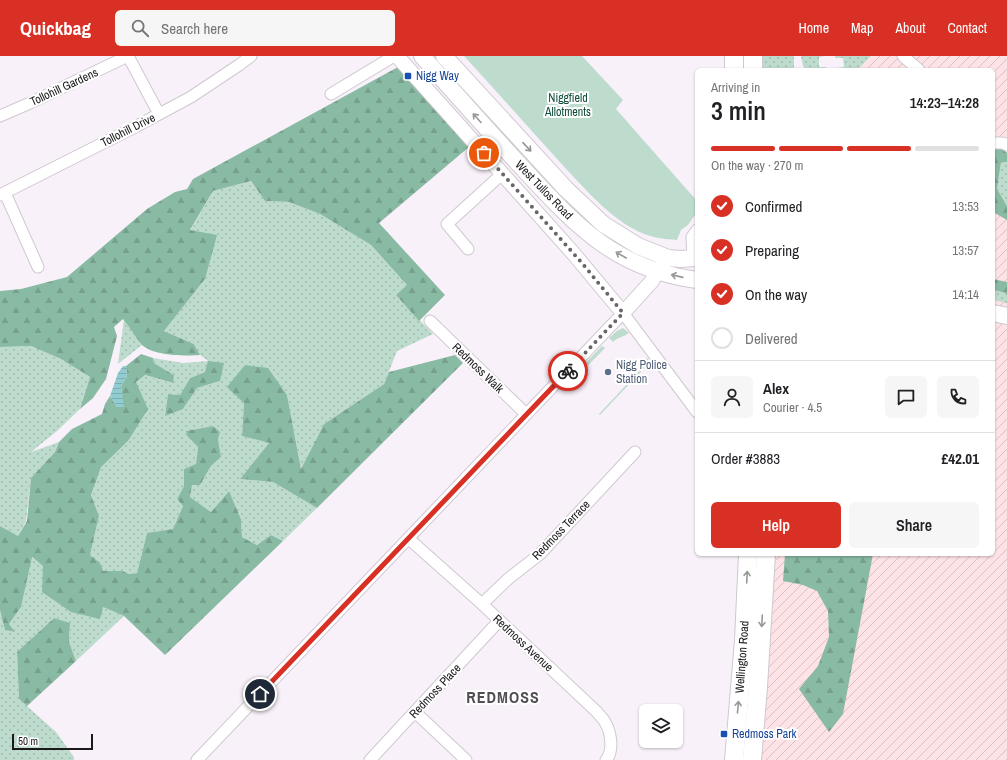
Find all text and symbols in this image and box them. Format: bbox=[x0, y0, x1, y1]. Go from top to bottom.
search box bbox=[115, 10, 395, 46]
text: Quickbag bbox=[20, 15, 91, 41]
icon: search bbox=[129, 17, 151, 39]
text: Search here bbox=[161, 18, 228, 39]
text: Home bbox=[798, 19, 829, 37]
text: Map bbox=[851, 19, 873, 37]
text: About bbox=[895, 19, 925, 37]
text: Contact bbox=[947, 19, 987, 37]
street label: Tollohill Gardens bbox=[27, 64, 101, 110]
place label: Nigg Way bbox=[416, 68, 459, 84]
marker: Nigg Way bbox=[403, 71, 413, 81]
text: Arriving in bbox=[711, 79, 760, 96]
park label: Niggfield Allotments bbox=[544, 90, 591, 120]
text: 14:23–14:28 bbox=[910, 92, 979, 113]
text: 3 min bbox=[711, 93, 766, 128]
street label: Tollohill Drive bbox=[98, 109, 158, 151]
one-way arrow bbox=[473, 113, 482, 123]
pin bbox=[467, 136, 501, 170]
icon: bag bbox=[473, 142, 495, 164]
one-way arrow bbox=[522, 142, 532, 152]
street label: West Tullos Road bbox=[512, 157, 576, 223]
text: On the way · 270 m bbox=[711, 157, 803, 174]
icon: check bbox=[711, 195, 733, 217]
text: Confirmed bbox=[745, 196, 802, 217]
text: 13:53 bbox=[952, 198, 979, 215]
icon: check bbox=[711, 239, 733, 261]
text: Preparing bbox=[745, 240, 799, 261]
text: 13:57 bbox=[952, 242, 979, 259]
one-way arrow bbox=[615, 251, 627, 259]
one-way arrow bbox=[671, 271, 684, 279]
icon: check bbox=[711, 283, 733, 305]
text: On the way bbox=[745, 284, 807, 305]
text: 14:14 bbox=[952, 286, 979, 303]
text: Delivered bbox=[745, 328, 798, 349]
street label: Redmoss Walk bbox=[449, 339, 507, 397]
courier bbox=[548, 351, 588, 391]
place label: Nigg Police Station bbox=[616, 357, 667, 387]
icon: bike bbox=[557, 360, 579, 382]
marker: Nigg Police Station bbox=[603, 367, 613, 377]
button: person bbox=[711, 376, 753, 418]
button: chat bbox=[885, 376, 927, 418]
button: phone bbox=[937, 376, 979, 418]
text: Alex bbox=[763, 378, 789, 399]
text: Courier · 4.5 bbox=[763, 399, 822, 416]
text: Order #3883 bbox=[711, 448, 780, 469]
text: £42.01 bbox=[941, 448, 979, 469]
street label: Redmoss Terrace bbox=[529, 497, 593, 563]
button: Help bbox=[711, 502, 841, 548]
button: Share bbox=[849, 502, 979, 548]
one-way arrow bbox=[743, 571, 750, 584]
street label: Redmoss Avenue bbox=[489, 611, 557, 675]
one-way arrow bbox=[758, 614, 766, 627]
street label: Wellington Road bbox=[731, 620, 753, 694]
street label: Redmoss Place bbox=[406, 660, 464, 722]
pin bbox=[243, 677, 277, 711]
icon: home bbox=[249, 683, 271, 705]
district label: REDMOSS bbox=[466, 686, 540, 708]
one-way arrow bbox=[735, 701, 742, 714]
map controls bbox=[639, 704, 683, 748]
button: layers bbox=[639, 704, 683, 748]
place label: Redmoss Park bbox=[732, 726, 797, 742]
marker: Redmoss Park bbox=[719, 729, 729, 739]
scale bar bbox=[12, 732, 93, 751]
text: 50 m bbox=[18, 734, 38, 748]

